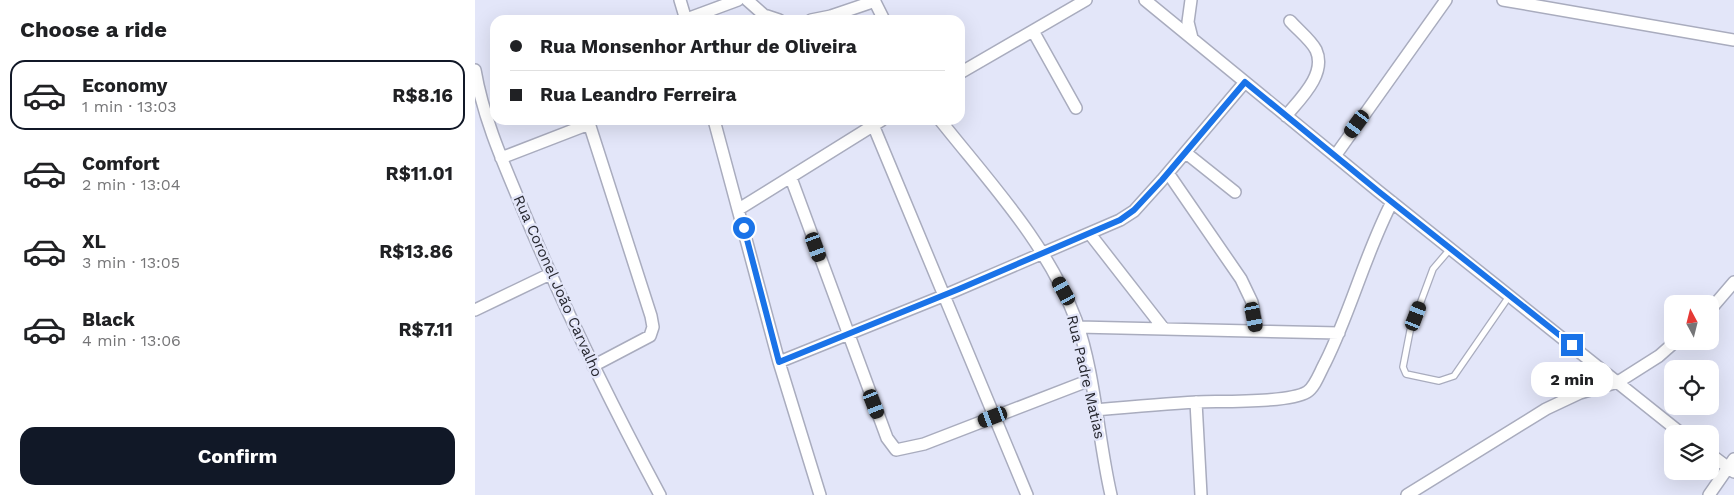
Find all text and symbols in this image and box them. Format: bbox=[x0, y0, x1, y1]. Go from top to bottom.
text: Choose a ride bbox=[20, 17, 167, 42]
text: Rua Monsenhor Arthur de Oliveira bbox=[540, 35, 857, 58]
icon: car bbox=[22, 73, 67, 118]
text: Economy bbox=[82, 74, 167, 97]
text: Rua Leandro Ferreira bbox=[540, 83, 736, 106]
text: R$8.16 bbox=[392, 84, 453, 107]
text: 1 min · 13:03 bbox=[82, 97, 177, 116]
car bbox=[1342, 107, 1371, 141]
icon: car bbox=[22, 151, 67, 196]
text: Comfort bbox=[82, 152, 160, 175]
text: R$11.01 bbox=[386, 162, 453, 185]
text: 2 min · 13:04 bbox=[82, 175, 180, 194]
street label: Rua Coronel João Carvalho bbox=[510, 192, 606, 380]
route start bbox=[733, 217, 755, 239]
icon: car bbox=[22, 229, 67, 274]
text: XL bbox=[82, 230, 106, 253]
car bbox=[803, 230, 828, 264]
text: R$13.86 bbox=[379, 240, 453, 263]
text: 3 min · 13:05 bbox=[82, 253, 180, 272]
car bbox=[1050, 274, 1077, 308]
north arrow bbox=[1664, 295, 1719, 350]
map controls bbox=[1664, 295, 1719, 480]
car bbox=[1403, 299, 1428, 333]
car bbox=[1243, 301, 1264, 333]
icon: car bbox=[22, 307, 67, 352]
text: Black bbox=[82, 308, 135, 331]
street label: Rua Padre Matias bbox=[1063, 313, 1109, 441]
text: R$7.11 bbox=[398, 318, 453, 341]
text: 4 min · 13:06 bbox=[82, 331, 181, 350]
route end bbox=[1561, 334, 1583, 356]
button: locate bbox=[1664, 360, 1719, 415]
callout: 2 min bbox=[1531, 362, 1613, 398]
text: 2 min bbox=[1550, 370, 1594, 389]
car bbox=[861, 387, 886, 421]
car bbox=[976, 405, 1009, 429]
button: layers bbox=[1664, 425, 1719, 480]
button: Confirm bbox=[20, 427, 455, 485]

